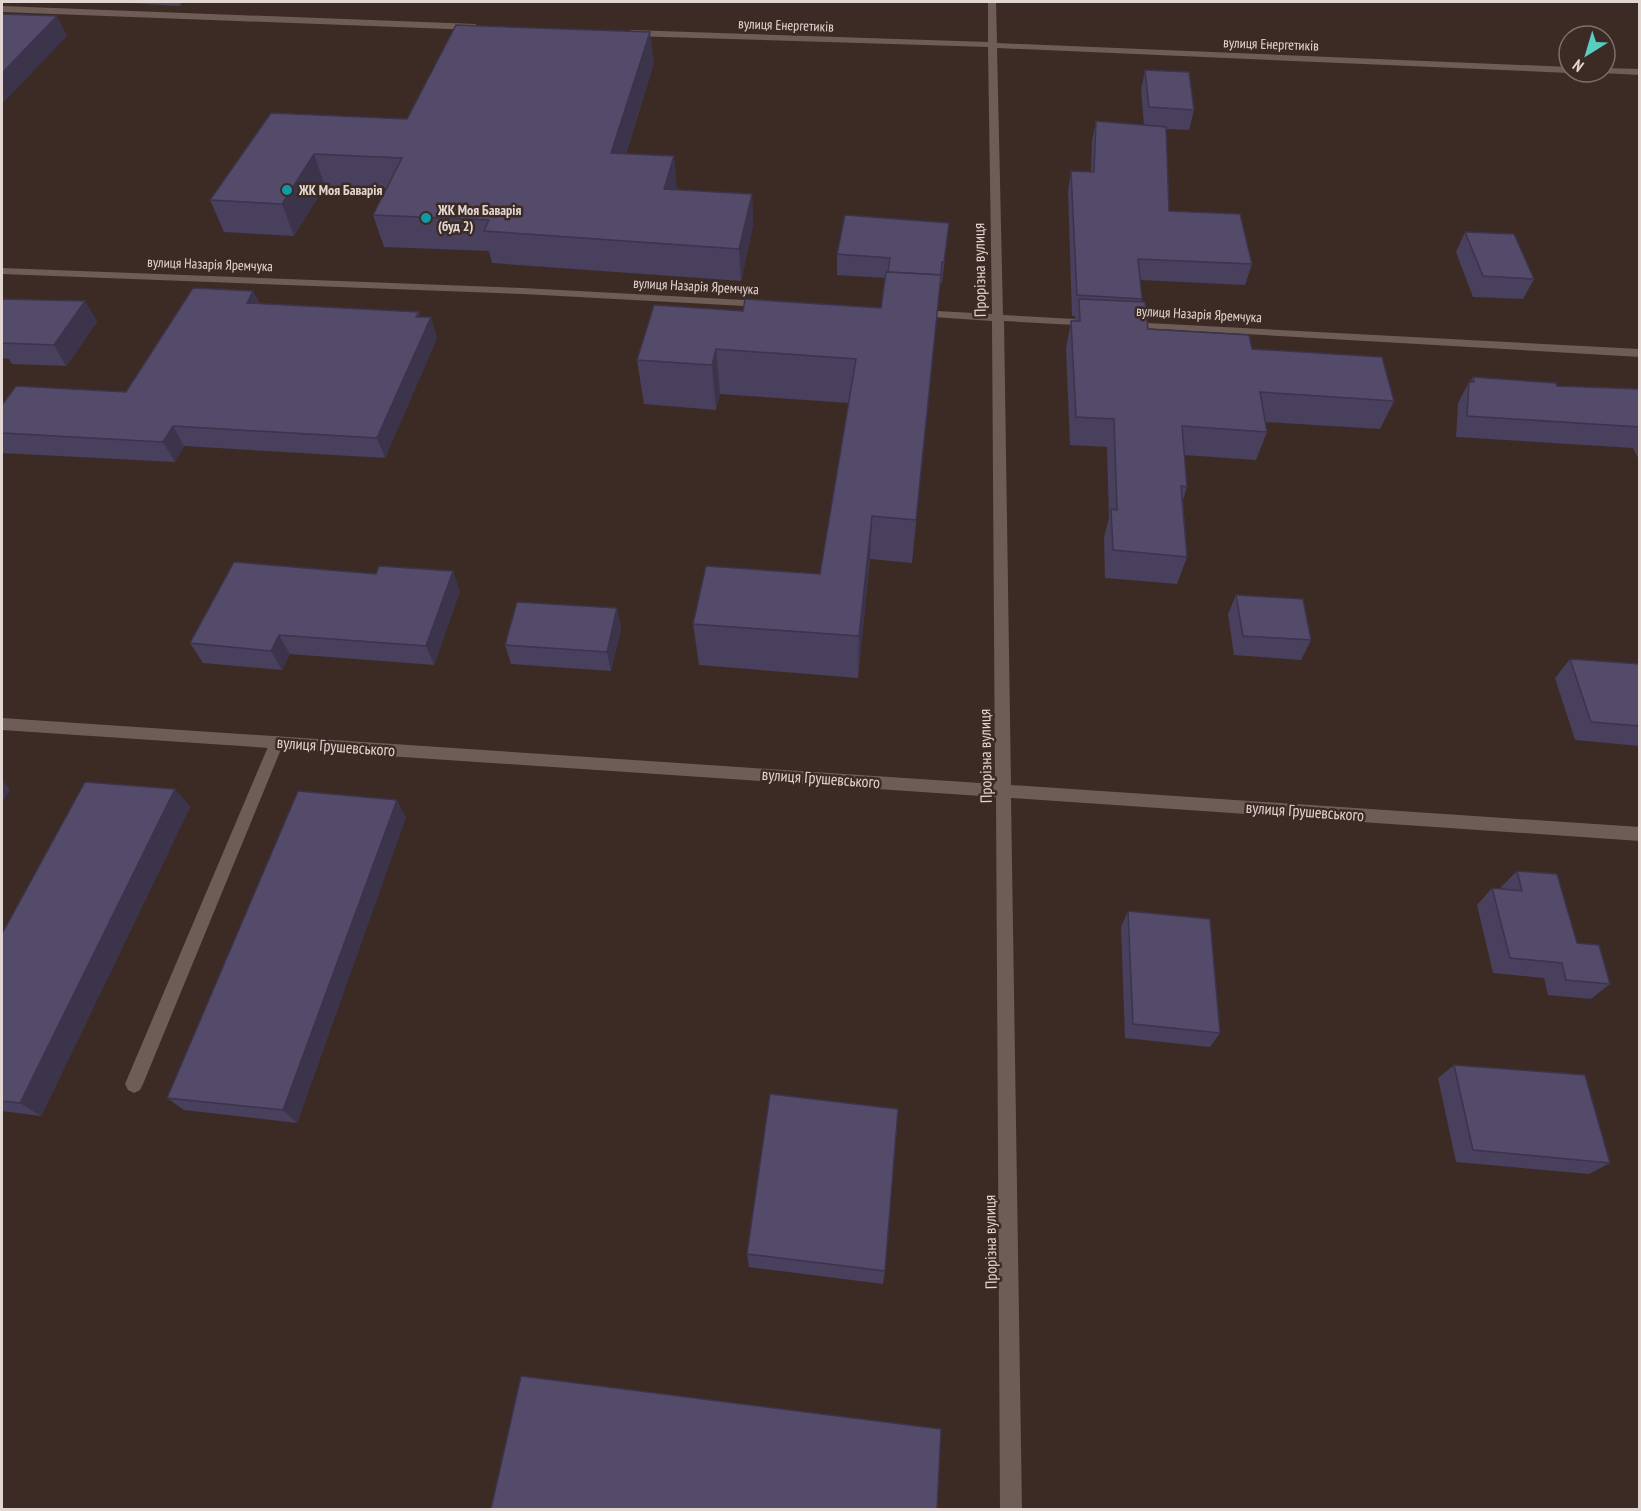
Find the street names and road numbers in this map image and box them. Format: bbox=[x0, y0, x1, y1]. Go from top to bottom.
street label: вулиця Енергетиків bbox=[738, 14, 834, 36]
street label: вулиця Енергетиків bbox=[1223, 33, 1319, 55]
street label: Прорізна вулиця bbox=[968, 223, 990, 317]
street label: вулиця Назарія Яремчука bbox=[147, 253, 273, 275]
street label: вулиця Назарія Яремчука bbox=[633, 274, 759, 298]
street label: вулиця Назарія Яремчука bbox=[1136, 302, 1262, 326]
street label: Прорізна вулиця bbox=[974, 709, 996, 803]
street label: вулиця Грушевського bbox=[276, 732, 396, 760]
street label: вулиця Грушевського bbox=[761, 764, 881, 792]
street label: вулиця Грушевського bbox=[1245, 797, 1365, 825]
street label: Прорізна вулиця bbox=[979, 1195, 1001, 1289]

